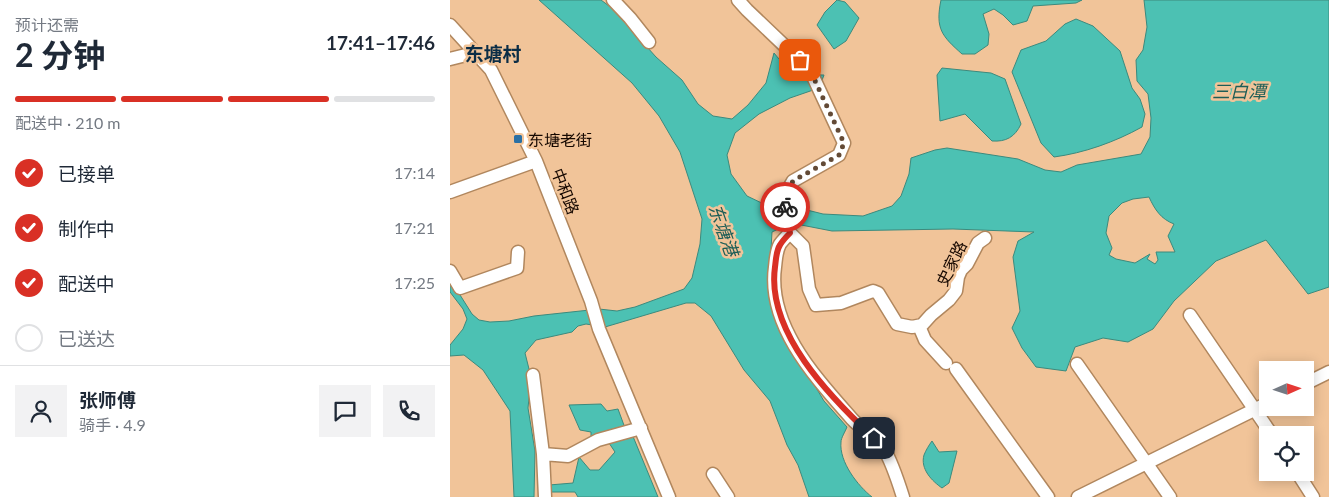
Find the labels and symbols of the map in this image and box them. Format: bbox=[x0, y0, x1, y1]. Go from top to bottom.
pin bbox=[779, 39, 821, 81]
district label: 东塘村 bbox=[464, 42, 522, 65]
water label: 三白潭 bbox=[1212, 80, 1269, 102]
place label: 东塘老街 bbox=[528, 130, 592, 149]
marker: 东塘老街 bbox=[512, 133, 524, 145]
street label: 中和路 bbox=[549, 165, 583, 217]
courier bbox=[760, 182, 810, 232]
water label: 东塘港 bbox=[704, 201, 745, 262]
street label: 史家路 bbox=[932, 237, 970, 289]
north arrow bbox=[1259, 361, 1314, 416]
pin bbox=[853, 417, 895, 459]

